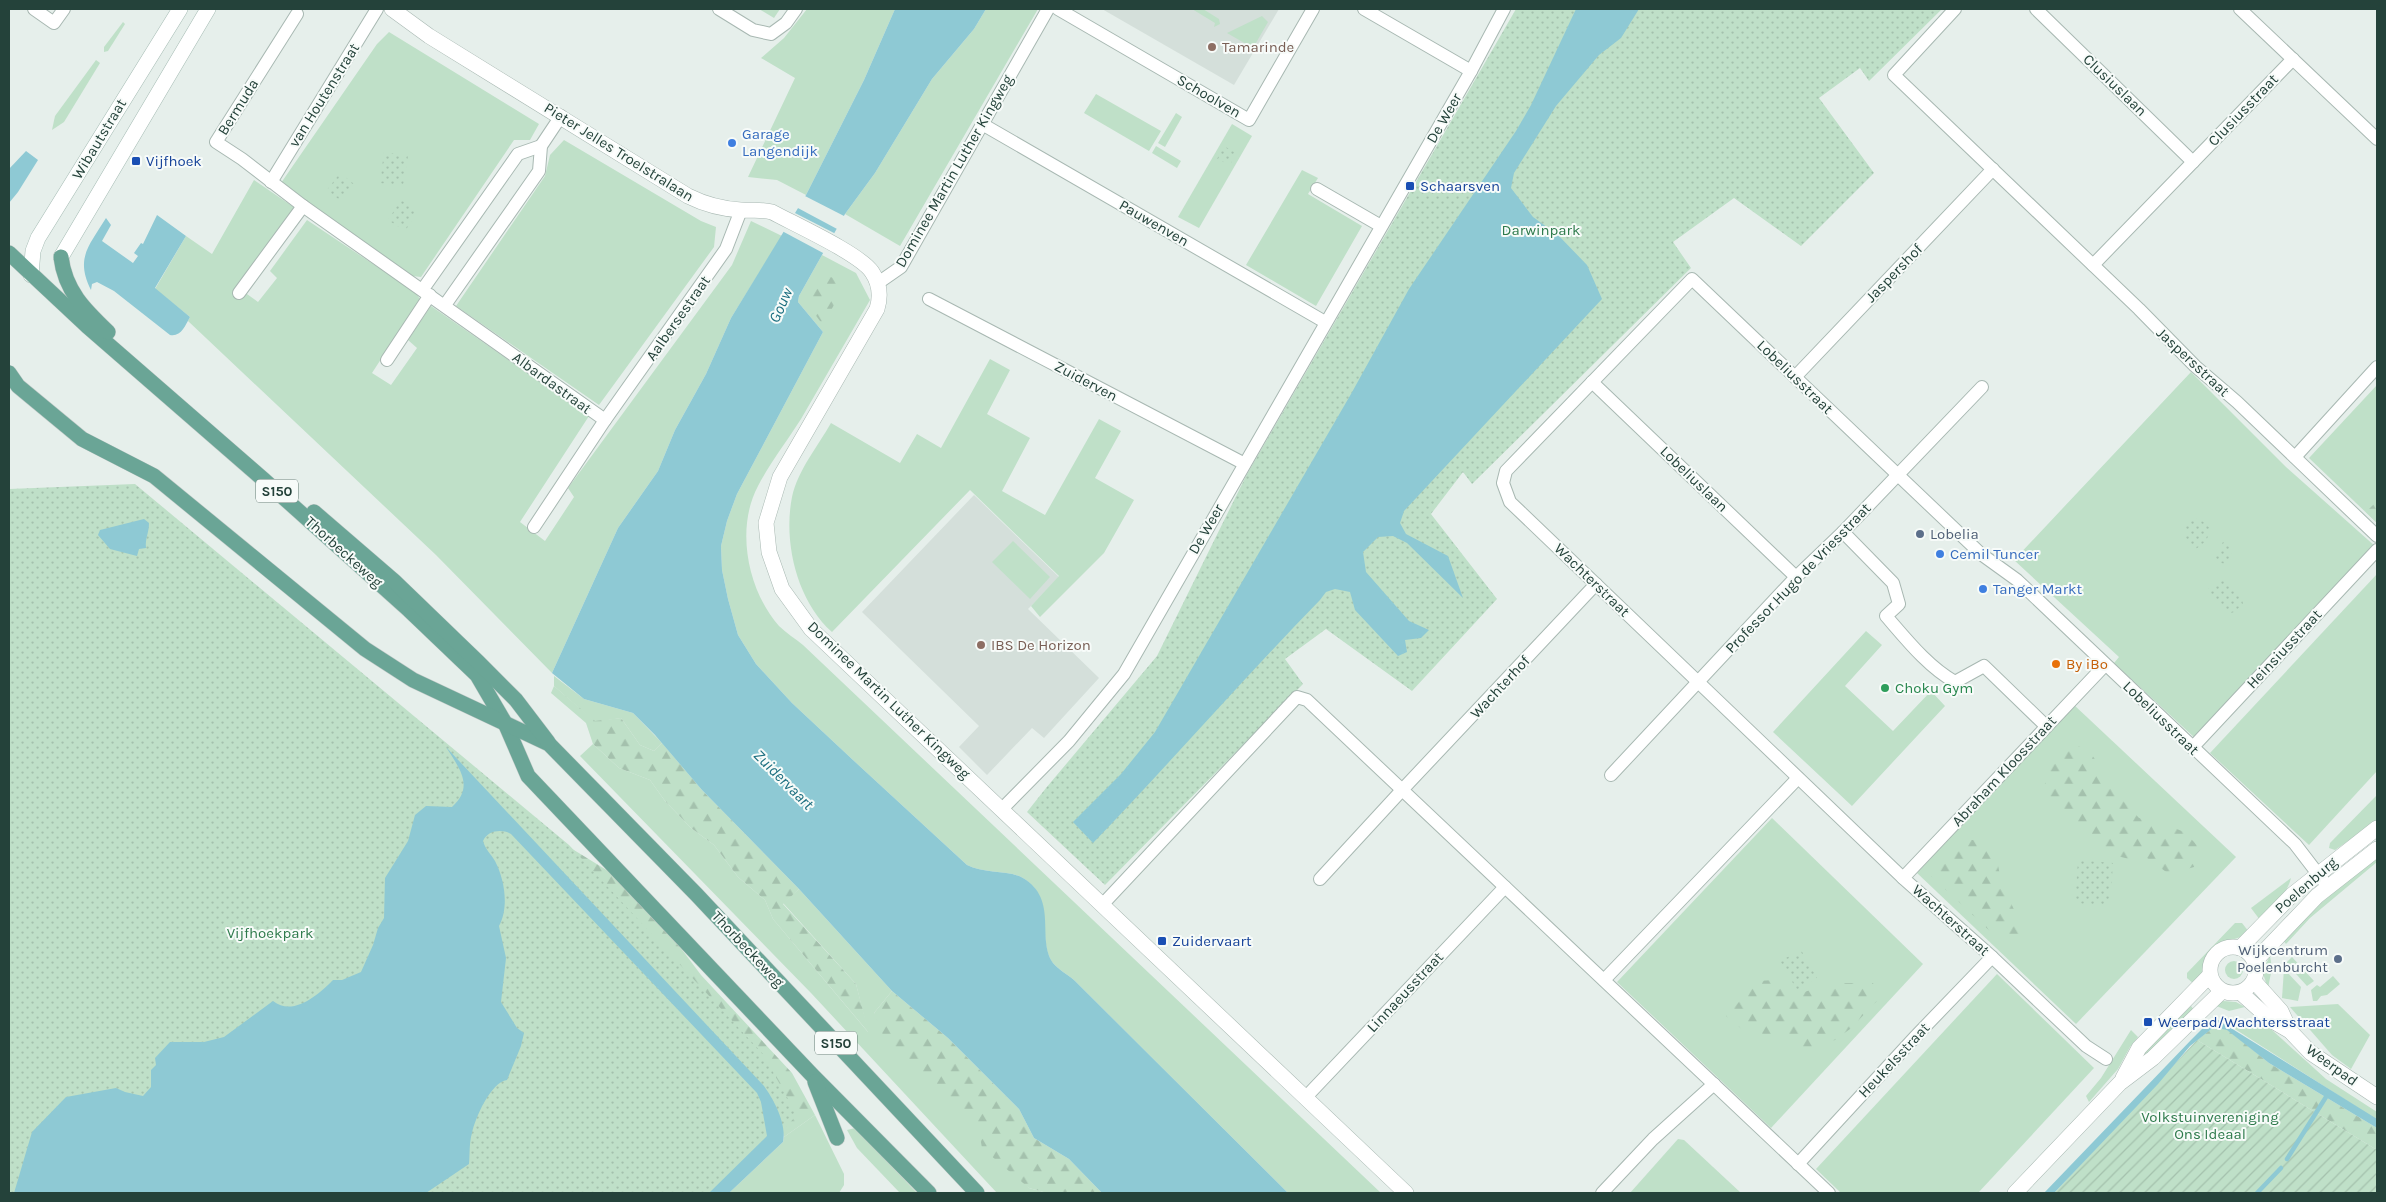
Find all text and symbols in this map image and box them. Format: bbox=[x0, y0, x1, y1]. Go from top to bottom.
place label: Tamarinde bbox=[1222, 38, 1294, 56]
street label: van Houtenstraat bbox=[285, 39, 363, 150]
marker: Tamarinde bbox=[1206, 41, 1218, 53]
street label: Clusiuslaan bbox=[2079, 50, 2151, 120]
street label: Clusiusstraat bbox=[2204, 70, 2282, 150]
street label: Dominee Martin Luther Kingweg bbox=[891, 71, 1017, 270]
street label: Schoolven bbox=[1174, 71, 1244, 121]
street label: Bermuda bbox=[214, 76, 262, 138]
street label: De Weer bbox=[1422, 89, 1466, 146]
street label: Wibautstraat bbox=[68, 95, 130, 183]
street label: Pieter Jelles Troelstralaan bbox=[541, 99, 697, 205]
place label: Garage Langendijk bbox=[742, 125, 818, 160]
marker: Garage Langendijk bbox=[726, 137, 738, 149]
place label: Vijfhoek bbox=[146, 152, 202, 170]
marker: Vijfhoek bbox=[130, 155, 142, 167]
place label: Schaarsven bbox=[1420, 177, 1500, 195]
marker: Schaarsven bbox=[1404, 180, 1416, 192]
street label: Pauwenven bbox=[1116, 196, 1192, 250]
park label: Darwinpark bbox=[1502, 221, 1580, 239]
street label: Jaspershof bbox=[1862, 239, 1927, 306]
street label: Aalbersestraat bbox=[642, 272, 714, 364]
water label: Gouw bbox=[764, 284, 797, 326]
street label: Jaspersstraat bbox=[2153, 324, 2233, 401]
street label: Lobeliusstraat bbox=[1753, 336, 1837, 418]
street label: Albardastraat bbox=[509, 348, 595, 418]
street label: Zuiderven bbox=[1051, 357, 1121, 405]
street label: Lobeliuslaan bbox=[1656, 442, 1732, 516]
road number: S150 bbox=[256, 480, 298, 502]
street label: Professor Hugo de Vriesstraat bbox=[1721, 499, 1875, 657]
street label: De Weer bbox=[1184, 500, 1228, 557]
street label: Thorbeckeweg bbox=[302, 513, 387, 592]
place label: Lobelia bbox=[1930, 525, 1979, 543]
marker: Lobelia bbox=[1914, 528, 1926, 540]
street label: Wachterstraat bbox=[1551, 540, 1634, 621]
place label: Cemil Tuncer bbox=[1950, 545, 2039, 563]
marker: Cemil Tuncer bbox=[1934, 548, 1946, 560]
place label: Tanger Markt bbox=[1993, 580, 2083, 598]
marker: Tanger Markt bbox=[1977, 583, 1989, 595]
street label: Heinsiusstraat bbox=[2243, 605, 2325, 692]
street label: Dominee Martin Luther Kingweg bbox=[804, 617, 975, 783]
place label: IBS De Horizon bbox=[991, 636, 1091, 654]
marker: IBS De Horizon bbox=[975, 639, 987, 651]
street label: Wachterhof bbox=[1466, 651, 1534, 722]
place label: By iBo bbox=[2066, 655, 2108, 673]
marker: By iBo bbox=[2050, 658, 2062, 670]
street label: Lobeliusstraat bbox=[2119, 677, 2203, 759]
place label: Choku Gym bbox=[1895, 679, 1973, 697]
marker: Choku Gym bbox=[1879, 682, 1891, 694]
street label: Abraham Kloosstraat bbox=[1948, 712, 2060, 830]
water label: Zuidervaart bbox=[750, 745, 818, 814]
street label: Poelenburg bbox=[2271, 853, 2341, 917]
street label: Wachterstraat bbox=[1909, 881, 1994, 960]
street label: Thorbeckeweg bbox=[708, 907, 788, 991]
park label: Vijfhoekpark bbox=[227, 924, 313, 942]
place label: Zuidervaart bbox=[1172, 932, 1252, 950]
marker: Zuidervaart bbox=[1156, 935, 1168, 947]
place label: Wijkcentrum Poelenburcht bbox=[2237, 941, 2328, 976]
street label: Linnaeusstraat bbox=[1363, 948, 1447, 1036]
marker: Wijkcentrum Poelenburcht bbox=[2332, 953, 2344, 965]
place label: Weerpad/Wachtersstraat bbox=[2158, 1013, 2330, 1031]
marker: Weerpad/Wachtersstraat bbox=[2142, 1016, 2154, 1028]
street label: Heukelsstraat bbox=[1855, 1018, 1934, 1101]
road number: S150 bbox=[815, 1032, 857, 1054]
street label: Weerpad bbox=[2303, 1040, 2361, 1090]
park label: Volkstuinvereniging Ons Ideaal bbox=[2141, 1108, 2279, 1143]

